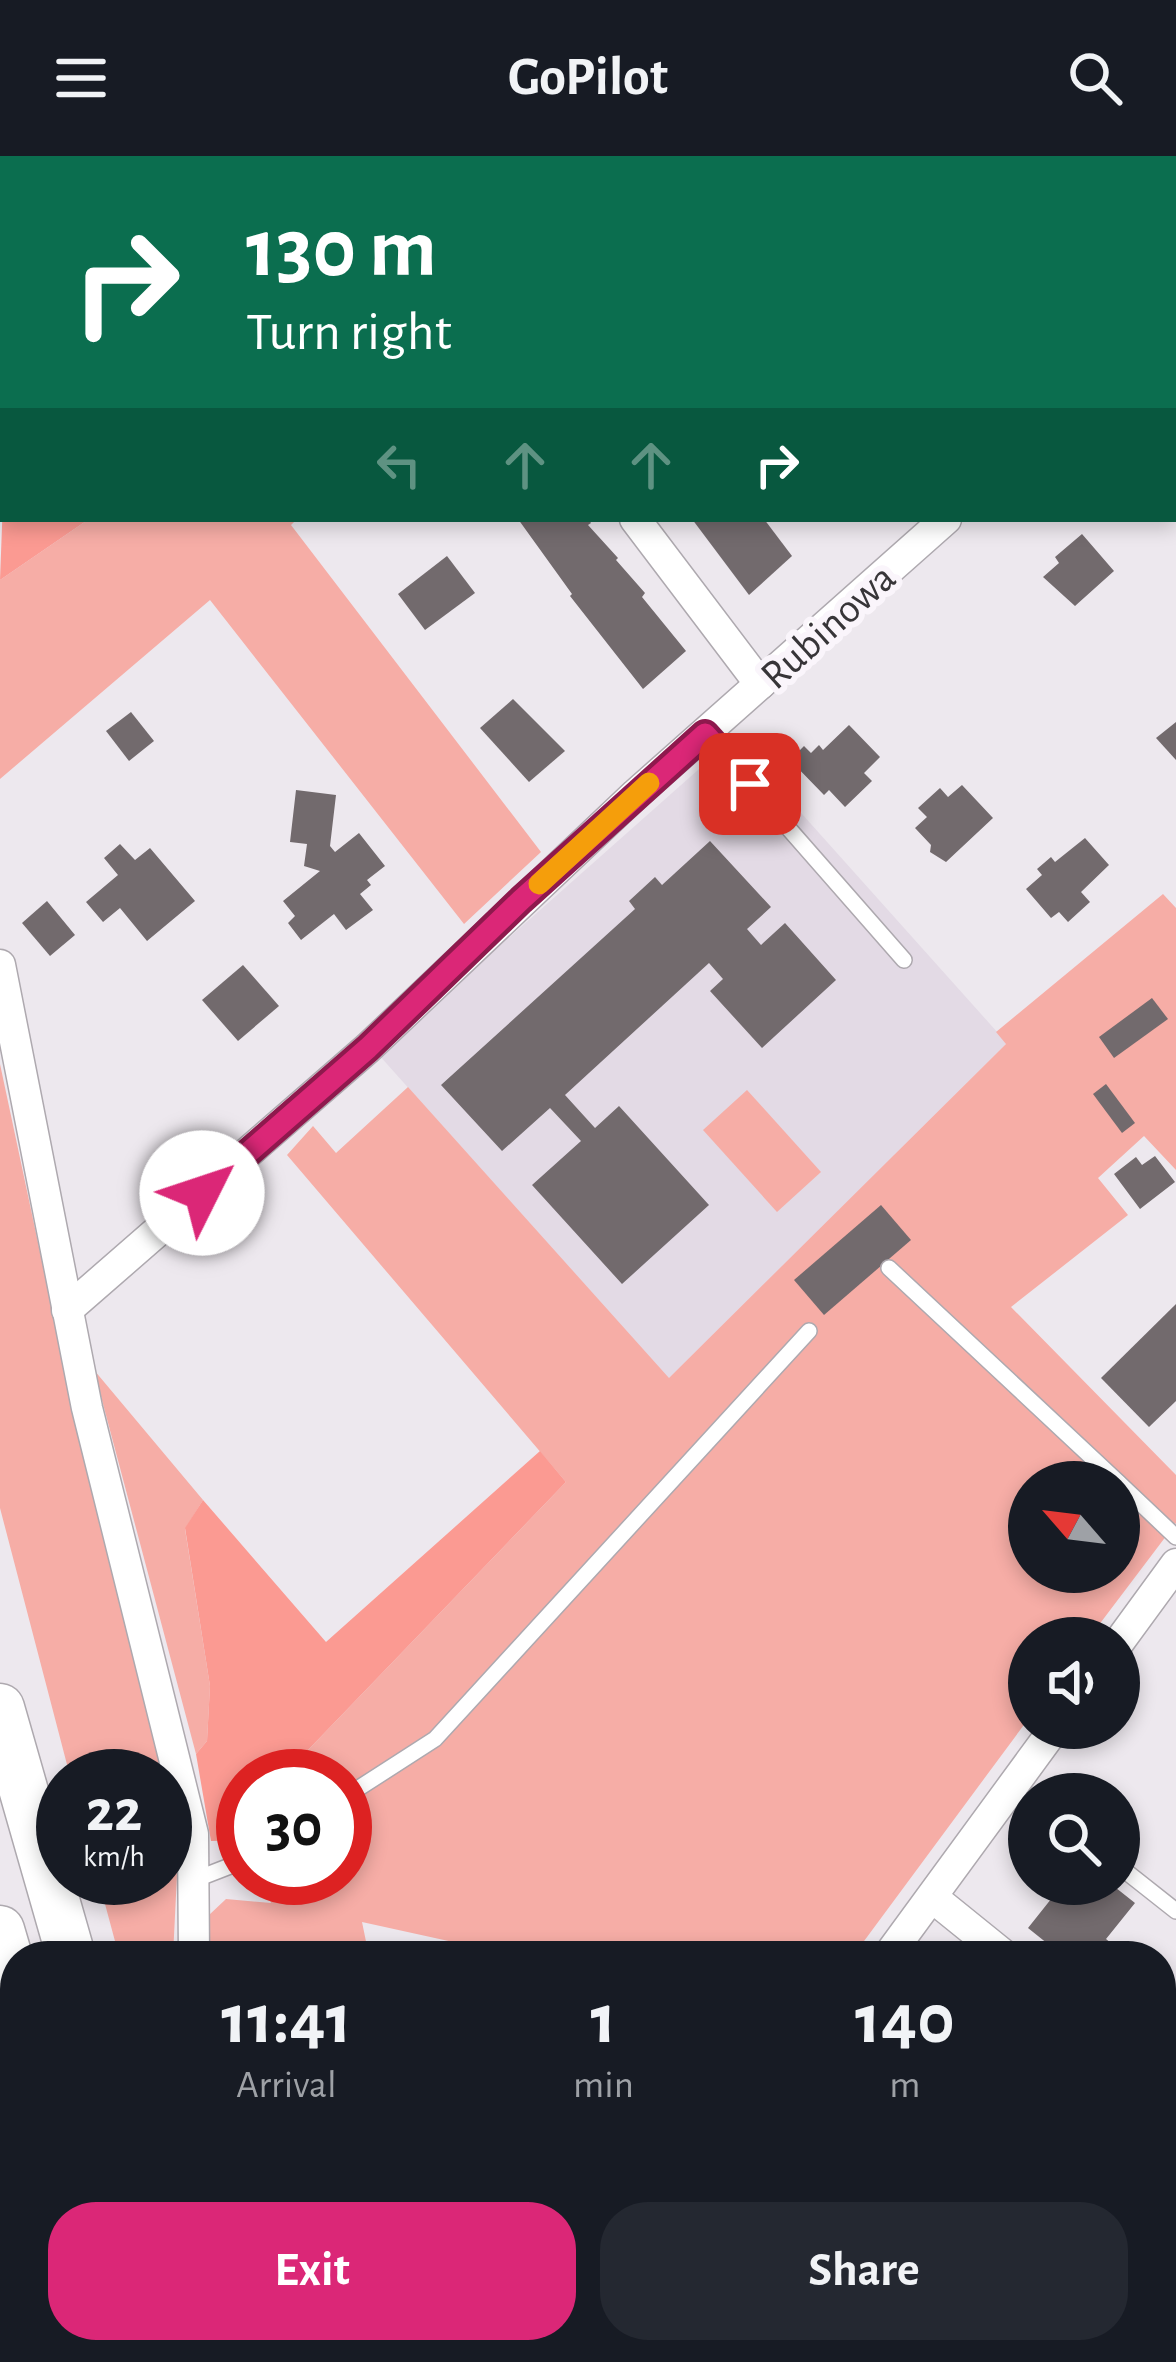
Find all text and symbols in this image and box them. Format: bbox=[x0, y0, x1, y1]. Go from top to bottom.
icon: menu bbox=[48, 45, 114, 111]
icon: search bbox=[1062, 45, 1128, 111]
text: GoPilot bbox=[508, 51, 668, 105]
icon: right bbox=[48, 204, 204, 360]
text: 130 m bbox=[246, 208, 437, 292]
text: Turn right bbox=[246, 306, 452, 360]
icon: left bbox=[366, 432, 432, 498]
icon: ahead bbox=[492, 432, 558, 498]
icon: ahead bbox=[618, 432, 684, 498]
icon: right bbox=[744, 432, 810, 498]
street label: Rubinowa bbox=[753, 556, 903, 697]
pin bbox=[699, 733, 801, 835]
icon: arrive bbox=[717, 751, 783, 817]
position arrow bbox=[139, 1130, 265, 1256]
north arrow bbox=[1008, 1461, 1140, 1593]
map controls bbox=[1008, 1461, 1140, 1905]
button: sound bbox=[1008, 1617, 1140, 1749]
speed limit sign: 30 bbox=[216, 1749, 372, 1905]
button: search bbox=[1008, 1773, 1140, 1905]
text: 22 bbox=[86, 1782, 142, 1842]
text: km/h bbox=[83, 1842, 145, 1872]
text: 11:41 bbox=[221, 1984, 352, 2056]
text: 1 bbox=[590, 1984, 616, 2056]
text: 140 bbox=[855, 1984, 955, 2056]
text: Arrival bbox=[236, 2066, 337, 2105]
text: min bbox=[573, 2066, 634, 2105]
text: m bbox=[889, 2066, 920, 2105]
button: Exit bbox=[48, 2202, 576, 2340]
button: Share bbox=[600, 2202, 1128, 2340]

